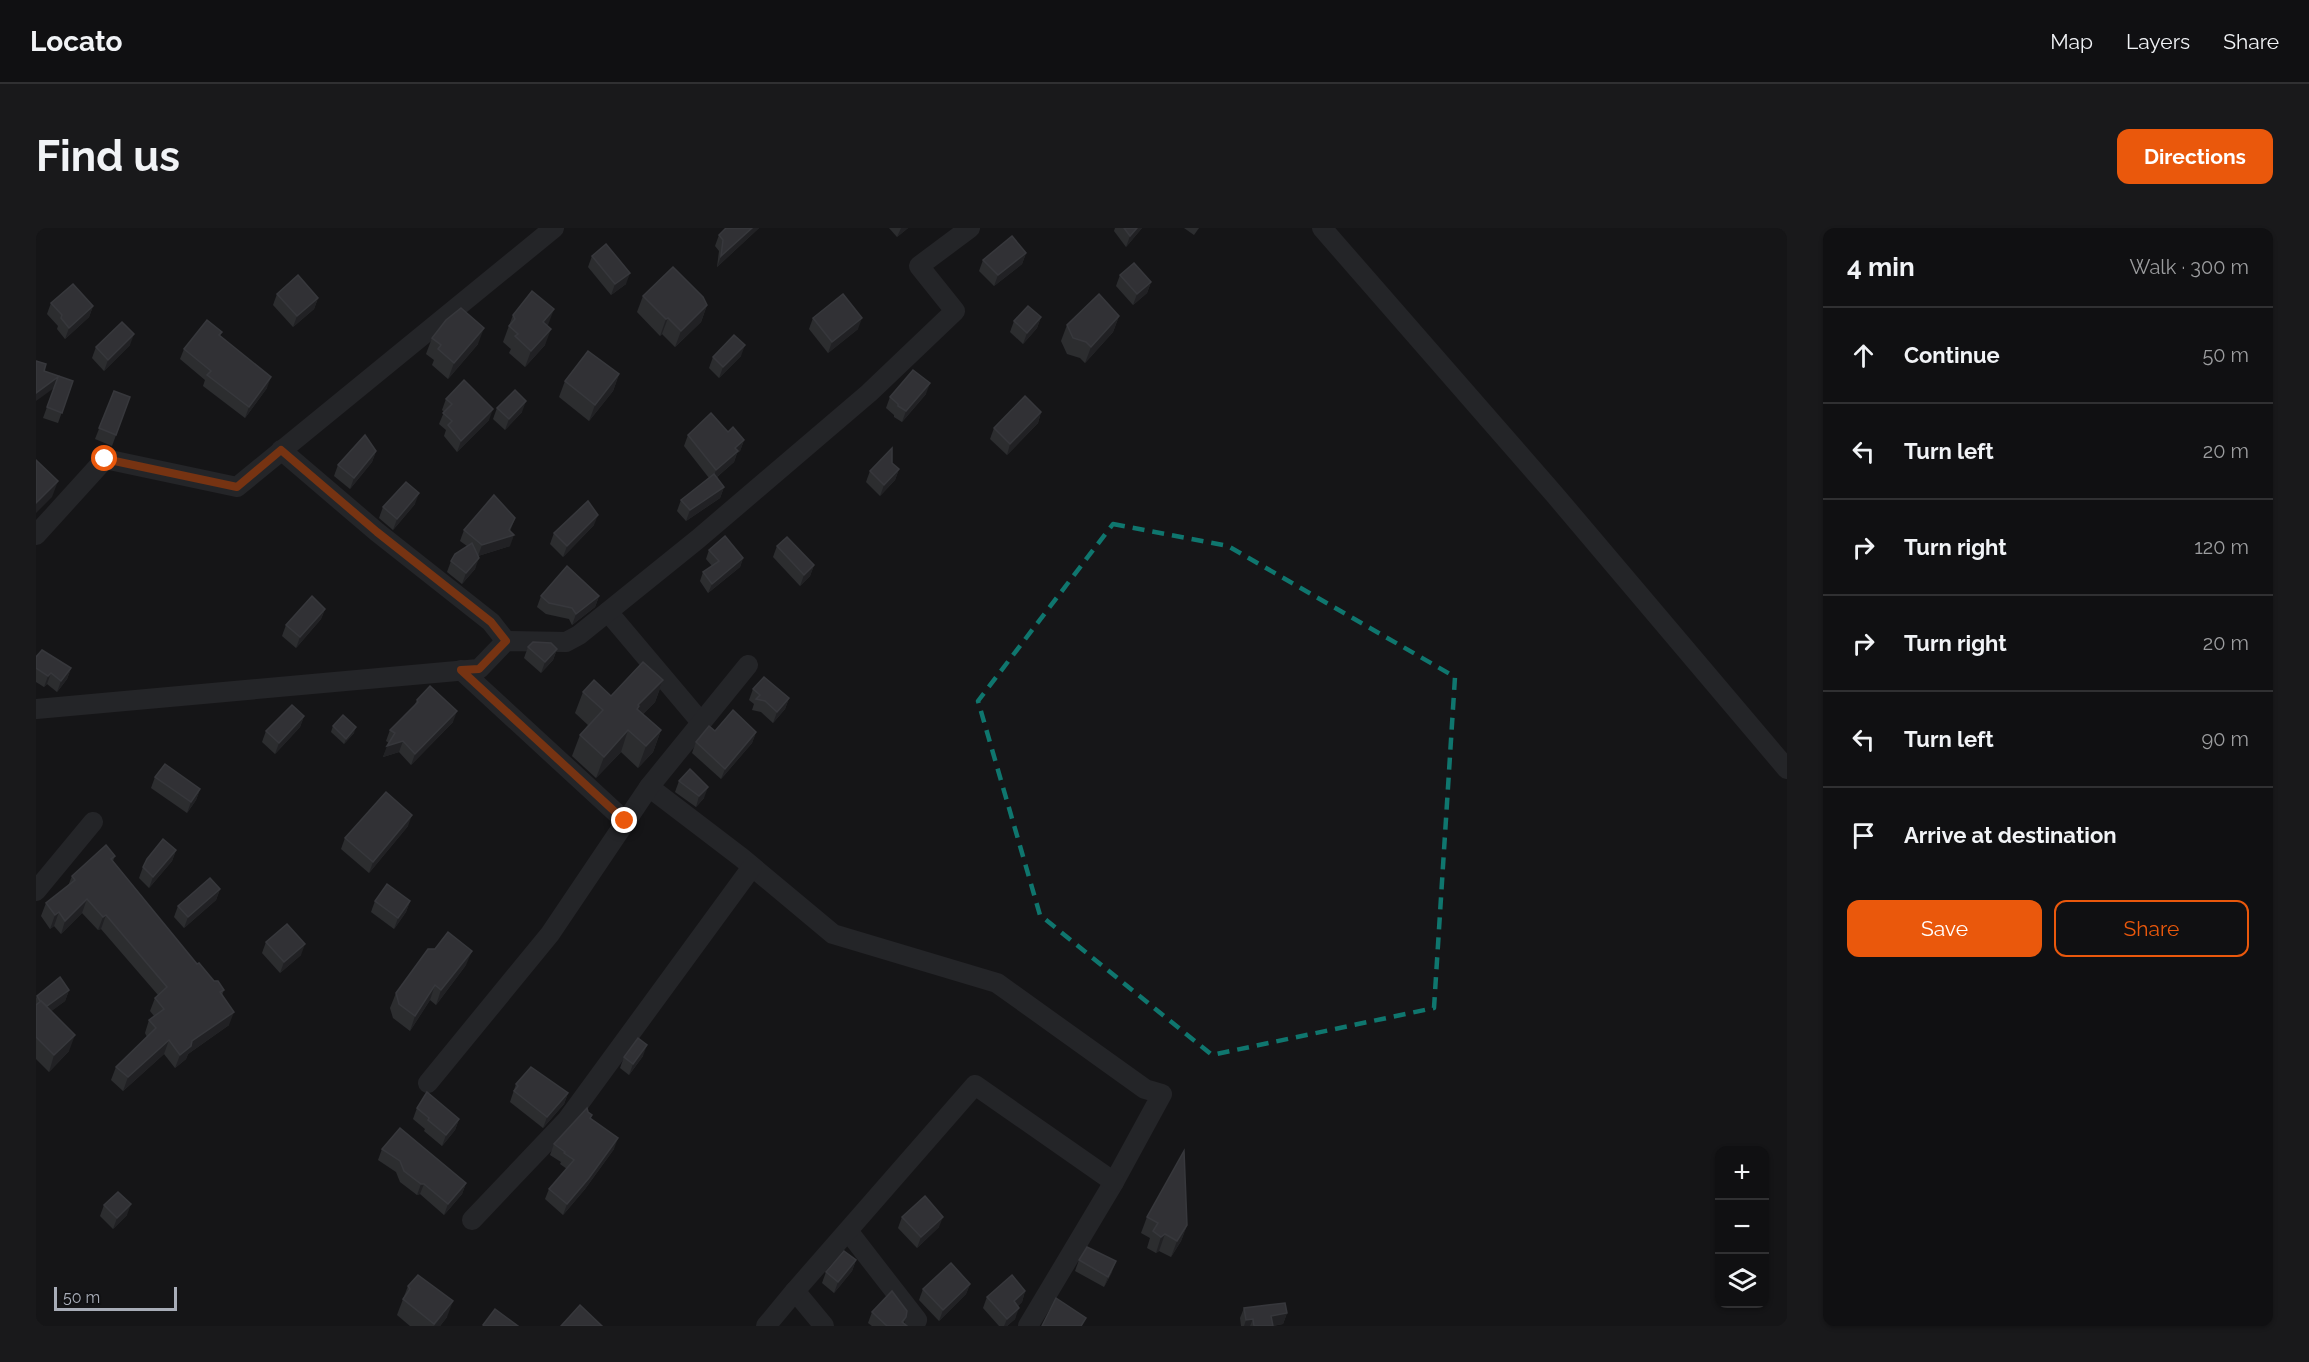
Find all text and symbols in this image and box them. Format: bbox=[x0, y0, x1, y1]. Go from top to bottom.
text: Locato bbox=[30, 25, 122, 58]
text: Map bbox=[2050, 29, 2093, 54]
text: Layers bbox=[2126, 29, 2190, 54]
text: Share bbox=[2223, 29, 2279, 54]
button: Directions bbox=[2117, 129, 2273, 184]
text: Find us bbox=[36, 132, 180, 181]
text: 4 min bbox=[1847, 252, 1915, 282]
text: Walk · 300 m bbox=[2130, 255, 2249, 279]
icon: ahead bbox=[1847, 339, 1880, 372]
text: Continue bbox=[1904, 342, 2000, 368]
text: 50 m bbox=[2202, 343, 2249, 367]
icon: left bbox=[1847, 435, 1880, 468]
text: Turn left bbox=[1904, 438, 1994, 464]
text: 20 m bbox=[2203, 439, 2249, 463]
route start bbox=[91, 445, 117, 471]
icon: right bbox=[1847, 531, 1880, 564]
text: Turn right bbox=[1904, 534, 2007, 560]
text: 120 m bbox=[2194, 535, 2249, 559]
icon: right bbox=[1847, 627, 1880, 660]
text: Turn right bbox=[1904, 630, 2007, 656]
text: 20 m bbox=[2203, 631, 2249, 655]
icon: left bbox=[1847, 723, 1880, 756]
text: Turn left bbox=[1904, 726, 1994, 752]
text: 90 m bbox=[2202, 727, 2249, 751]
route end bbox=[611, 807, 637, 833]
icon: arrive bbox=[1847, 819, 1880, 852]
text: Arrive at destination bbox=[1904, 822, 2117, 848]
button: Save bbox=[1847, 900, 2042, 957]
button: Share bbox=[2054, 900, 2249, 957]
map controls bbox=[1715, 1146, 1769, 1308]
button: + bbox=[1715, 1146, 1769, 1200]
button: − bbox=[1715, 1200, 1769, 1254]
button: layers bbox=[1715, 1254, 1769, 1308]
scale bar bbox=[54, 1284, 177, 1312]
text: 50 m bbox=[63, 1288, 100, 1307]

